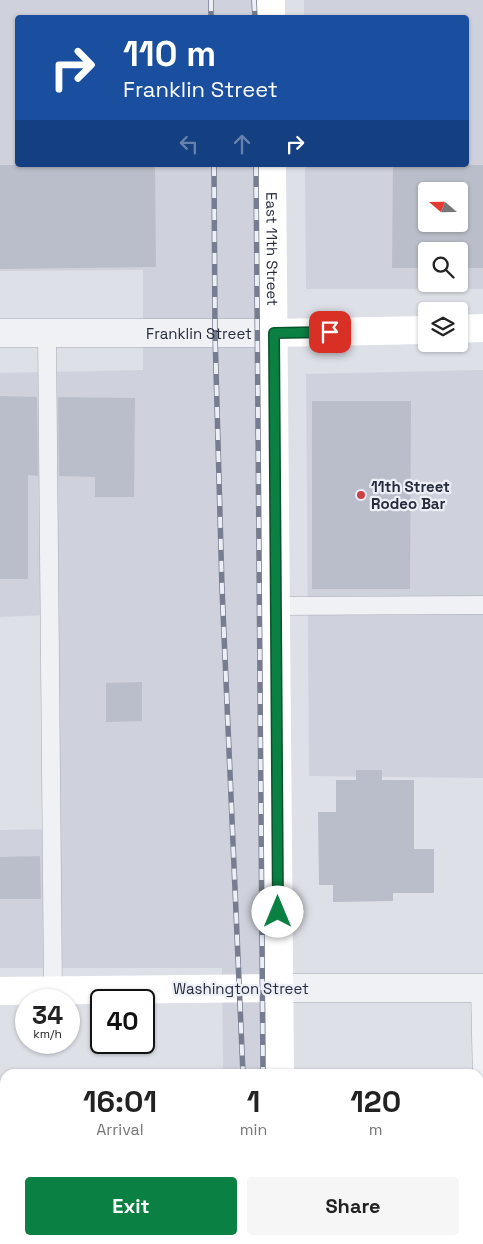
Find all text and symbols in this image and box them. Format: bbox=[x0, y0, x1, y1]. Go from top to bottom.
text: 110 m bbox=[123, 32, 216, 76]
icon: right bbox=[40, 35, 105, 100]
text: Franklin Street bbox=[123, 75, 278, 103]
icon: left bbox=[175, 130, 203, 158]
icon: ahead bbox=[228, 130, 256, 158]
icon: right bbox=[281, 130, 309, 158]
north arrow bbox=[418, 182, 468, 232]
map controls bbox=[418, 182, 468, 352]
street label: East 11th Street bbox=[263, 192, 283, 306]
button: search bbox=[418, 242, 468, 292]
button: layers bbox=[418, 302, 468, 352]
pin bbox=[309, 311, 351, 353]
icon: arrive bbox=[316, 318, 344, 346]
street label: Franklin Street bbox=[146, 324, 252, 343]
place label: 11th Street Rodeo Bar bbox=[371, 477, 450, 513]
marker: 11th Street Rodeo Bar bbox=[355, 489, 367, 501]
position arrow bbox=[251, 885, 303, 937]
street label: Washington Street bbox=[173, 979, 309, 998]
speed limit sign: 40 bbox=[90, 989, 155, 1054]
text: 34 bbox=[32, 999, 63, 1031]
text: km/h bbox=[33, 1026, 62, 1042]
text: 16:01 bbox=[83, 1082, 157, 1121]
text: 1 bbox=[247, 1082, 260, 1121]
text: 120 bbox=[350, 1082, 401, 1121]
text: Arrival bbox=[96, 1119, 144, 1140]
text: min bbox=[240, 1119, 267, 1140]
text: m bbox=[369, 1119, 383, 1140]
button: Exit bbox=[25, 1177, 237, 1235]
button: Share bbox=[247, 1177, 459, 1235]

